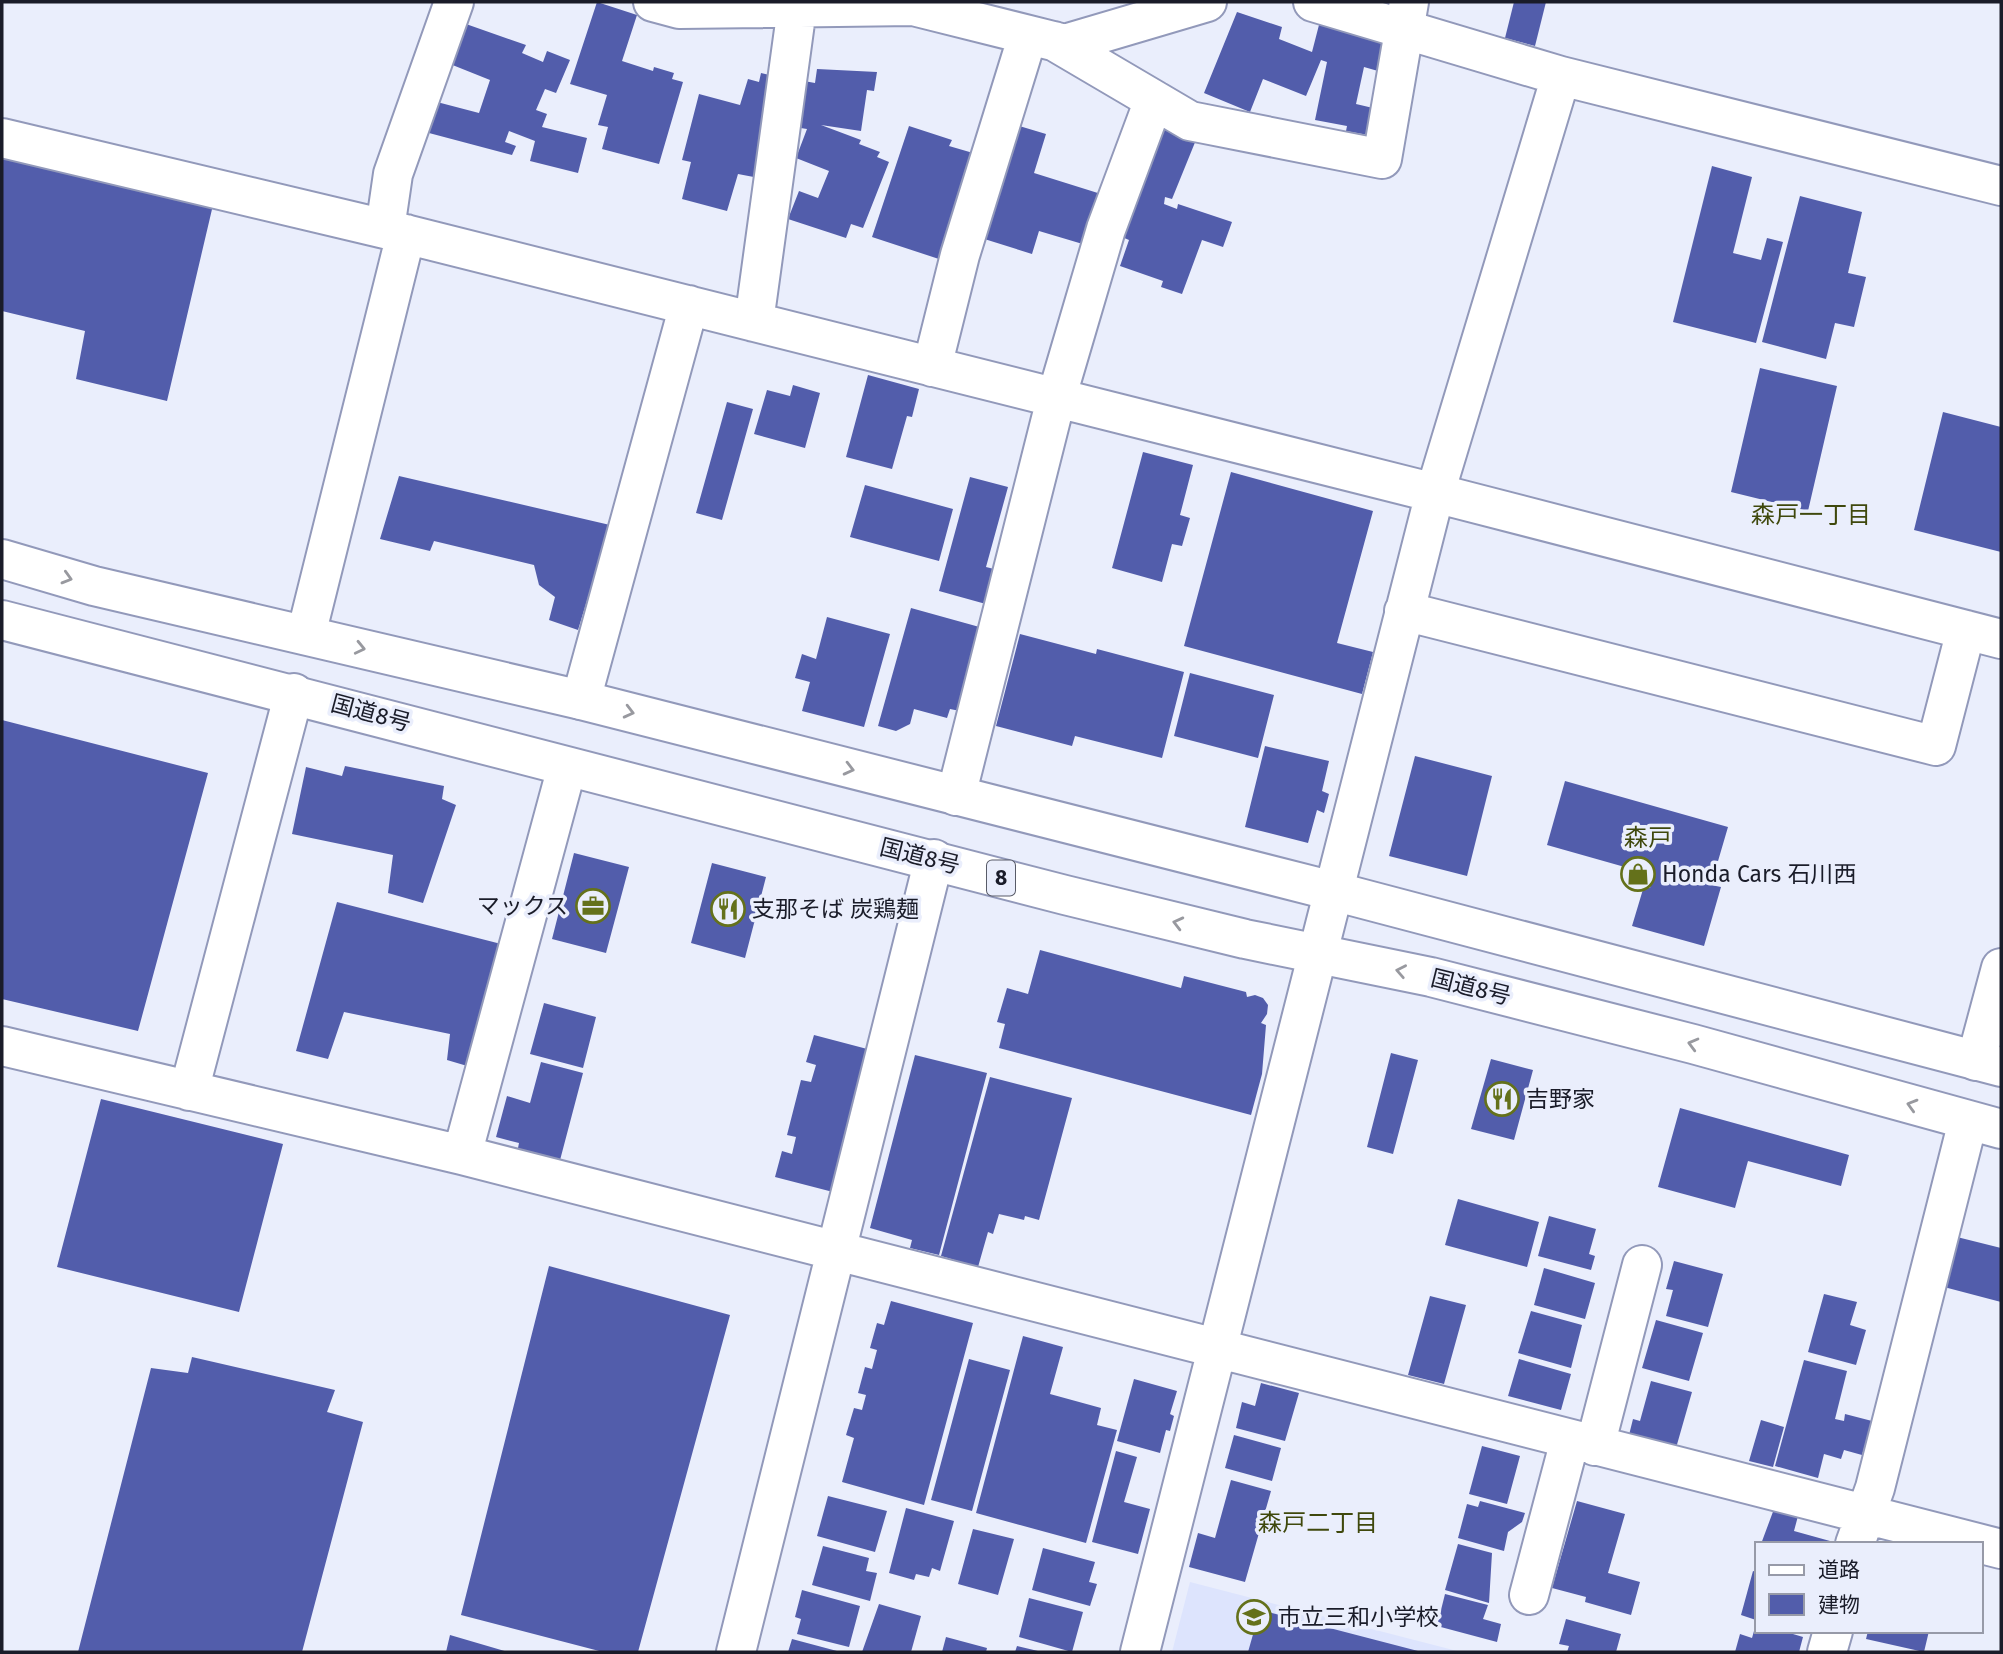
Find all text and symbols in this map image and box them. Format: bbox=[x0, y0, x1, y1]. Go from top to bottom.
district label: 森戸一丁目 bbox=[1751, 501, 1871, 529]
one-way arrow bbox=[61, 570, 73, 584]
one-way arrow bbox=[354, 640, 366, 654]
street label: 国道8号 bbox=[328, 689, 414, 737]
one-way arrow bbox=[623, 704, 635, 718]
one-way arrow bbox=[843, 761, 855, 775]
district label: 森戸 bbox=[1624, 824, 1672, 852]
street label: 国道8号 bbox=[877, 833, 963, 879]
shop icon: Honda Cars 石川西 bbox=[1619, 855, 1657, 893]
road number: 8 bbox=[987, 860, 1015, 896]
place label: Honda Cars 石川西 bbox=[1662, 860, 1856, 888]
office icon: マックス bbox=[574, 887, 612, 925]
restaurant icon: 支那そば 炭鶏麺 bbox=[709, 890, 747, 928]
place label: マックス bbox=[477, 892, 568, 920]
place label: 支那そば 炭鶏麺 bbox=[752, 895, 919, 923]
one-way arrow bbox=[1172, 917, 1184, 931]
one-way arrow bbox=[1395, 964, 1407, 979]
street label: 国道8号 bbox=[1428, 964, 1514, 1010]
one-way arrow bbox=[1687, 1038, 1699, 1052]
restaurant icon: 吉野家 bbox=[1483, 1080, 1521, 1118]
place label: 吉野家 bbox=[1526, 1085, 1595, 1113]
one-way arrow bbox=[1906, 1099, 1918, 1114]
district label: 森戸二丁目 bbox=[1258, 1509, 1378, 1537]
legend bbox=[1755, 1542, 1982, 1633]
text: 道路 bbox=[1818, 1557, 1860, 1583]
text: 建物 bbox=[1818, 1592, 1860, 1618]
school or university icon: 市立三和小学校 bbox=[1235, 1598, 1273, 1636]
place label: 市立三和小学校 bbox=[1278, 1603, 1439, 1631]

